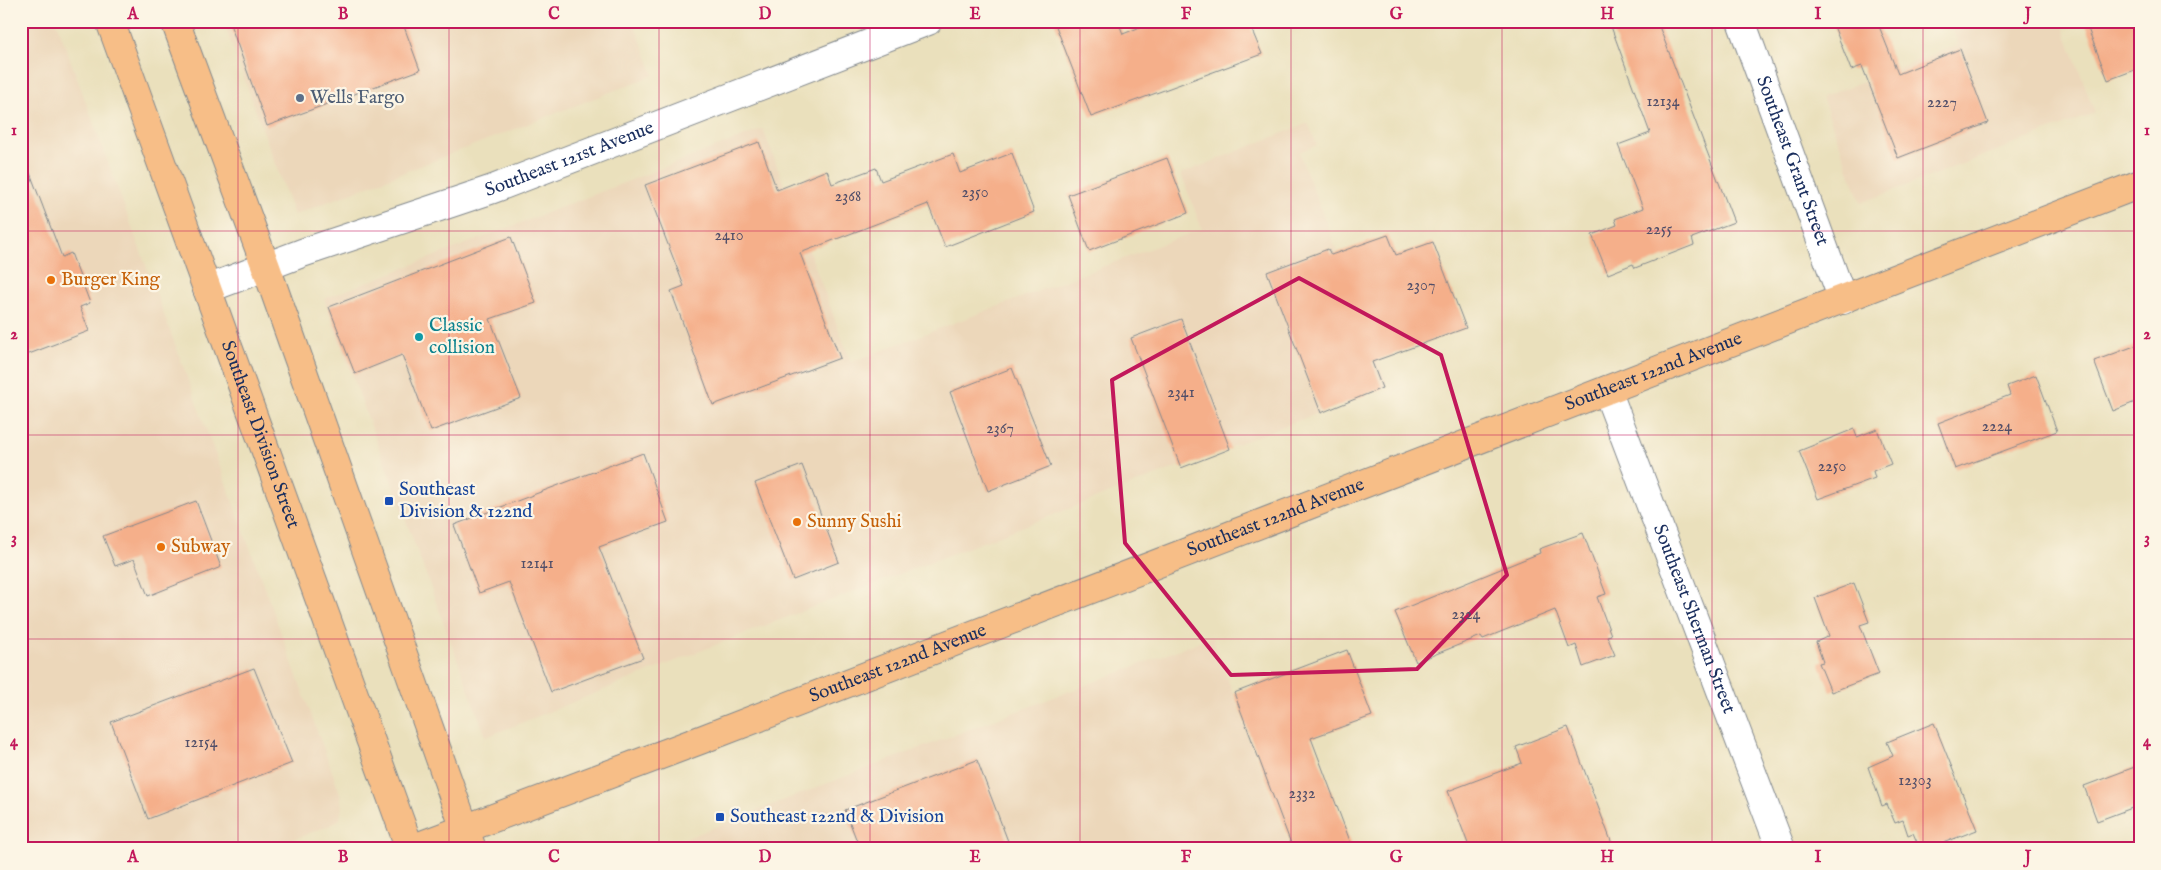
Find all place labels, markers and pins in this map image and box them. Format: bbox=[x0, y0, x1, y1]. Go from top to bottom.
place label: Wells Fargo bbox=[310, 86, 405, 110]
marker: Wells Fargo bbox=[294, 92, 306, 104]
place label: Burger King bbox=[61, 268, 160, 292]
marker: Burger King bbox=[45, 274, 57, 286]
place label: Classic collision bbox=[429, 314, 495, 360]
marker: Classic collision bbox=[413, 331, 425, 343]
place label: Southeast Division & 122nd bbox=[399, 478, 533, 524]
marker: Southeast Division & 122nd bbox=[383, 495, 395, 507]
place label: Sunny Sushi bbox=[807, 510, 902, 534]
marker: Sunny Sushi bbox=[791, 516, 803, 528]
place label: Subway bbox=[171, 535, 231, 559]
marker: Subway bbox=[155, 541, 167, 553]
place label: Southeast 122nd & Division bbox=[730, 805, 944, 829]
marker: Southeast 122nd & Division bbox=[714, 811, 726, 823]

